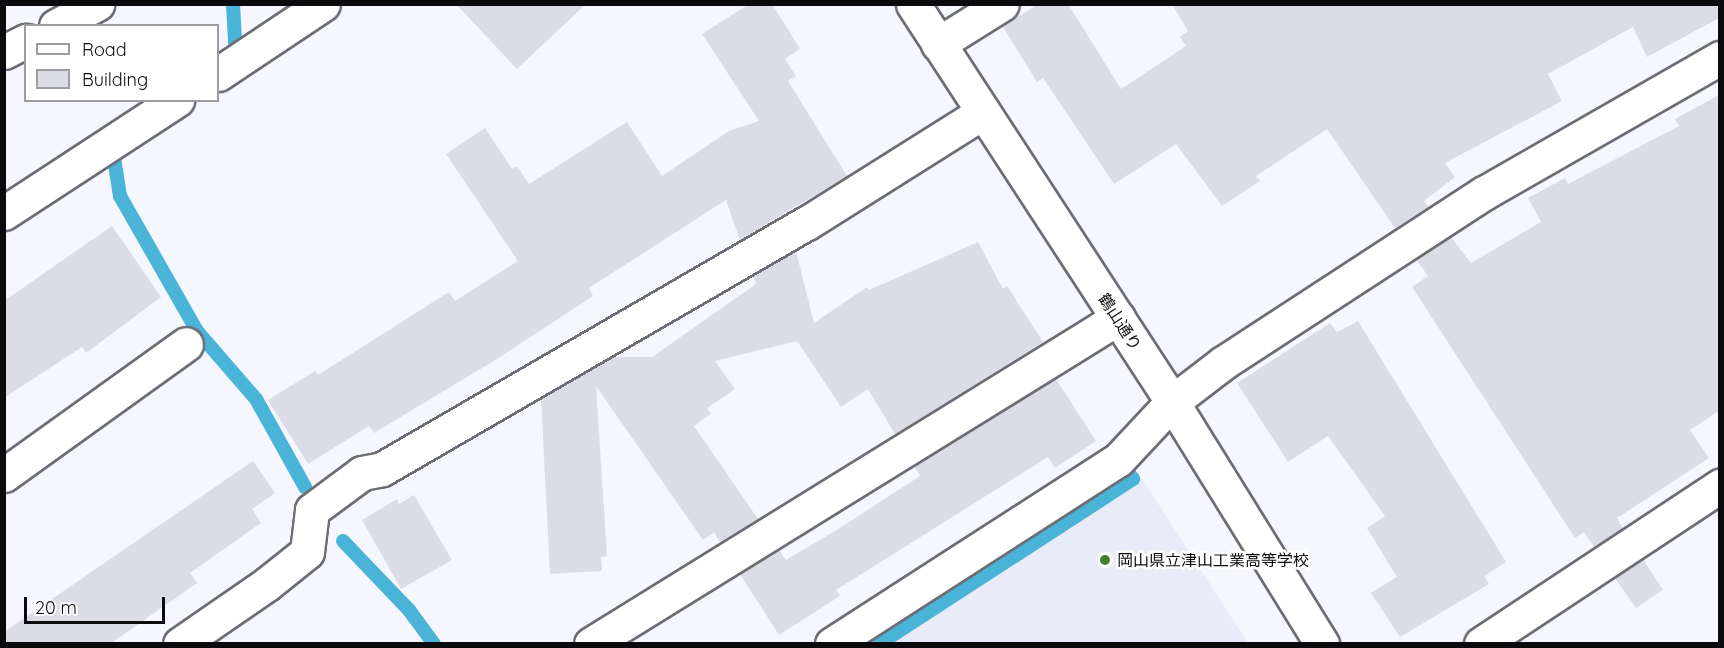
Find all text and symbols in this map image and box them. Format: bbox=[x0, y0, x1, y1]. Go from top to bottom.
legend bbox=[24, 24, 219, 102]
text: Road bbox=[82, 38, 127, 61]
text: Building bbox=[82, 68, 148, 91]
street label: 鶴山通り bbox=[1095, 290, 1145, 354]
place label: 岡山県立津山工業高等学校 bbox=[1117, 550, 1309, 570]
marker: 岡山県立津山工業高等学校 bbox=[1098, 553, 1112, 567]
scale bar bbox=[27, 585, 168, 623]
text: 20 m bbox=[35, 596, 77, 619]

